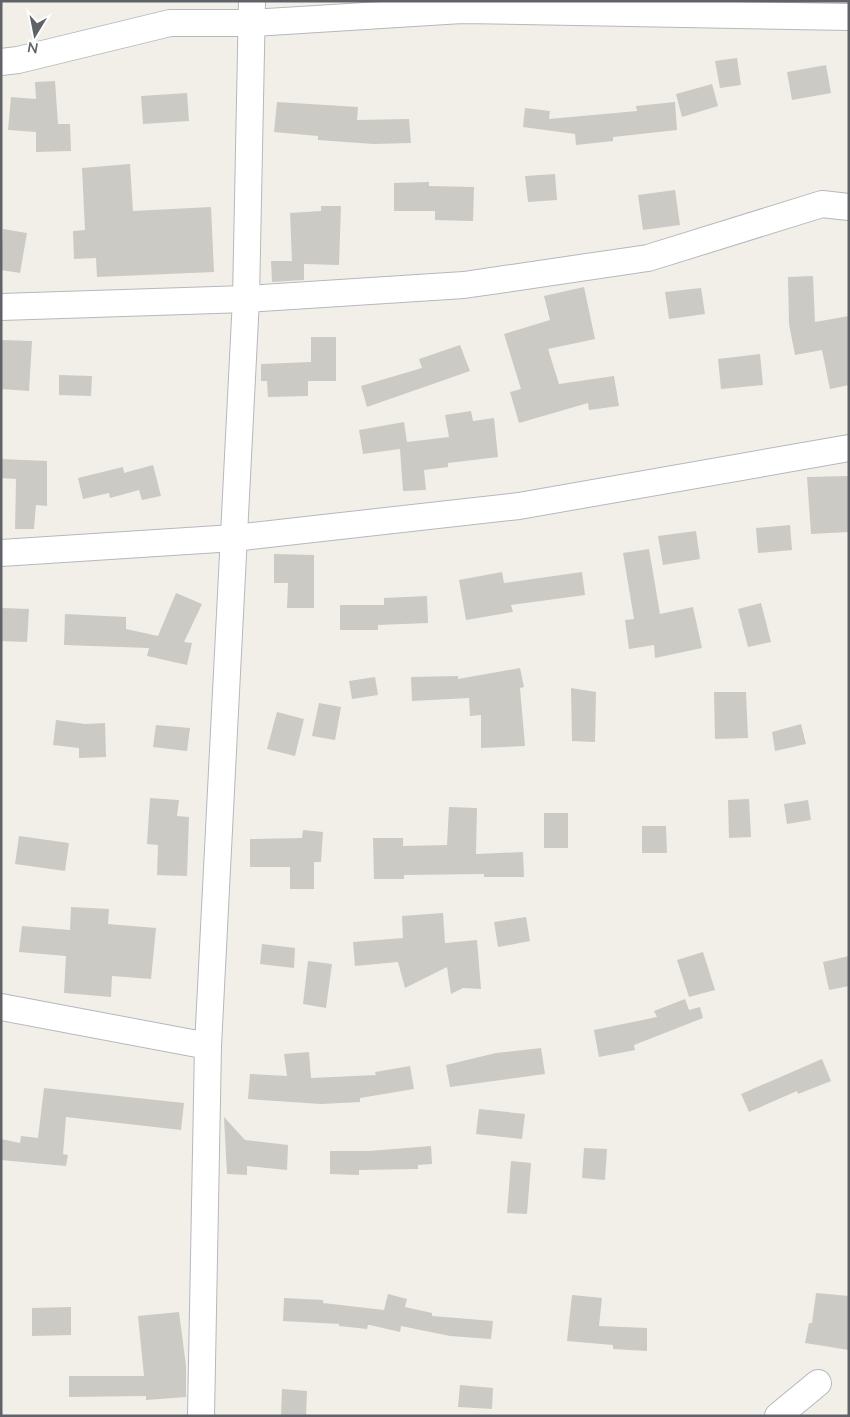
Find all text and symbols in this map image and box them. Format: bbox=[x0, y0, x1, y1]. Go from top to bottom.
north arrow bbox=[10, 10, 60, 60]
text: N bbox=[26, 39, 39, 58]

